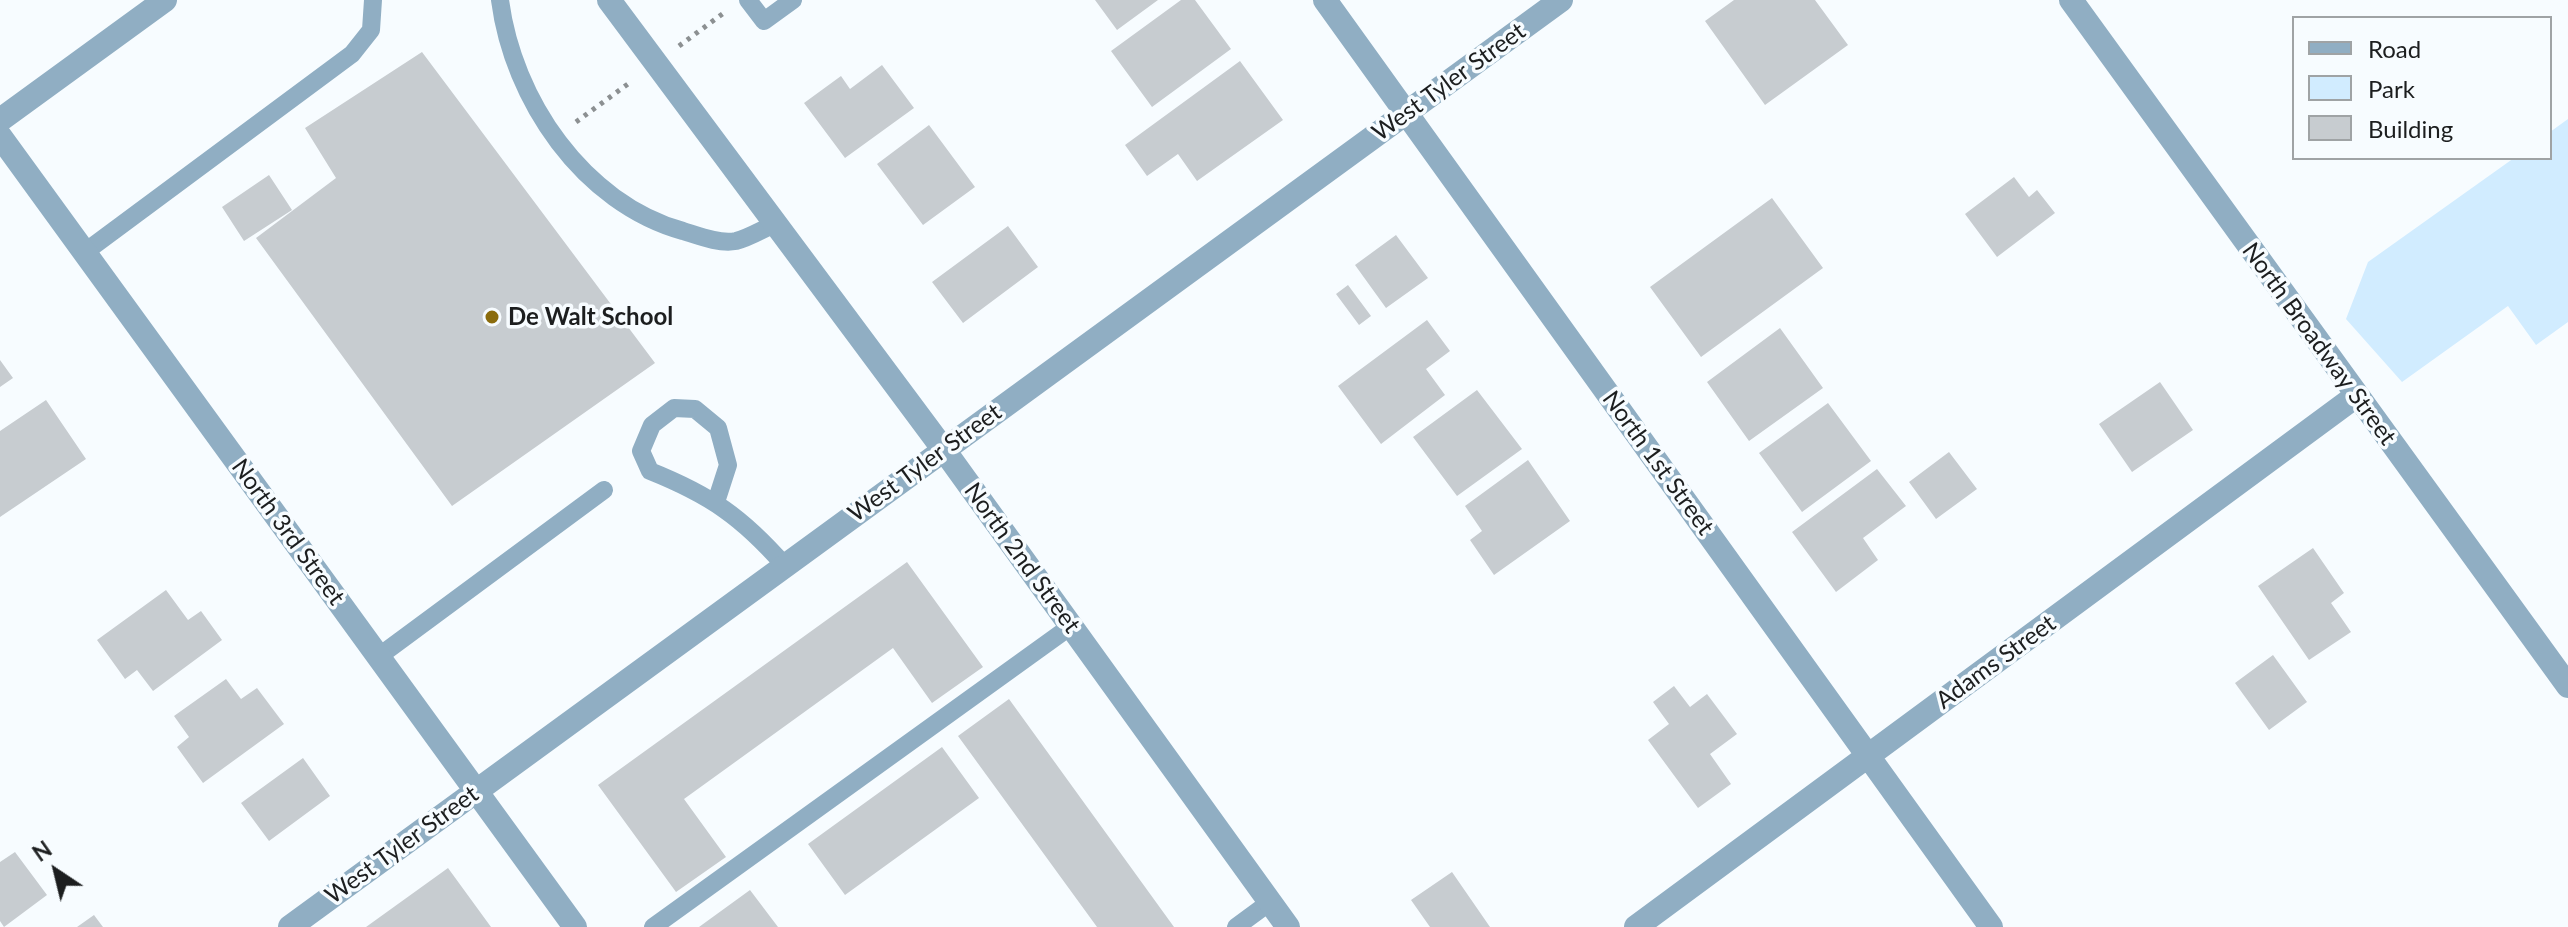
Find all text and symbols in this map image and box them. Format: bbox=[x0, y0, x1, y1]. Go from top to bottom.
legend bbox=[2292, 16, 2552, 160]
street label: West Tyler Street bbox=[1367, 17, 1531, 147]
text: Road bbox=[2368, 34, 2421, 63]
text: Park bbox=[2368, 74, 2415, 103]
text: Building bbox=[2368, 114, 2453, 143]
street label: North Broadway Street bbox=[2236, 237, 2402, 451]
place label: De Walt School bbox=[508, 303, 673, 331]
marker: De Walt School bbox=[483, 308, 501, 326]
street label: North 1st Street bbox=[1596, 385, 1720, 541]
street label: West Tyler Street bbox=[843, 398, 1007, 528]
street label: North 3rd Street bbox=[225, 453, 351, 611]
street label: North 2nd Street bbox=[958, 477, 1086, 639]
street label: Adams Street bbox=[1931, 609, 2061, 715]
street label: West Tyler Street bbox=[320, 780, 484, 910]
north arrow bbox=[16, 831, 96, 911]
text: N bbox=[27, 835, 57, 867]

